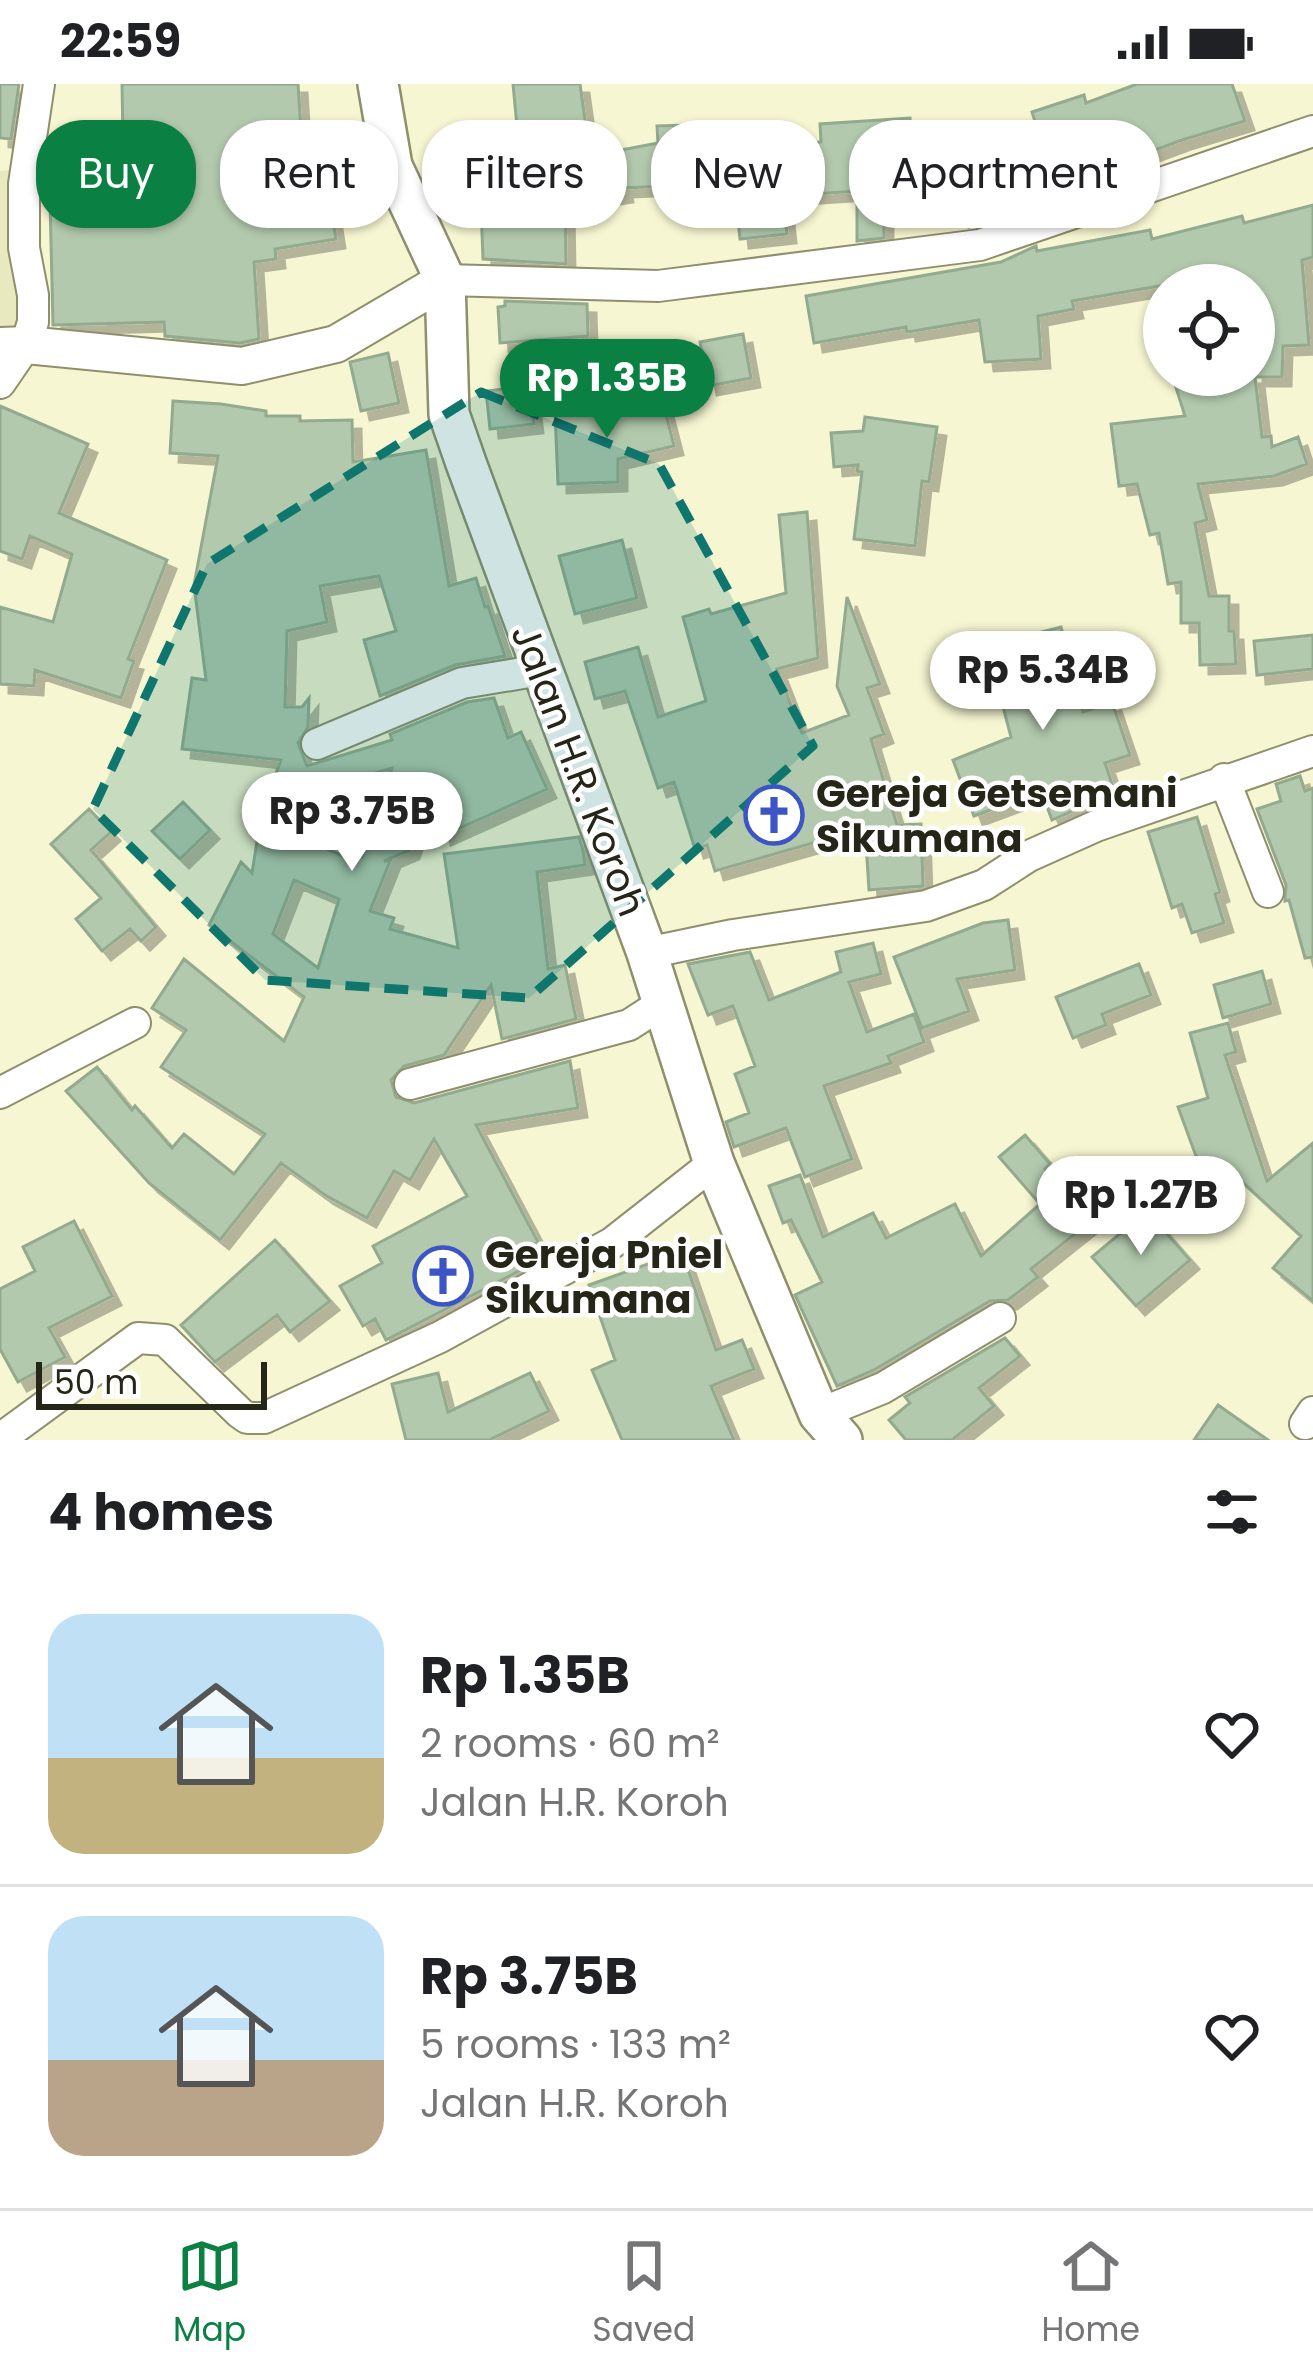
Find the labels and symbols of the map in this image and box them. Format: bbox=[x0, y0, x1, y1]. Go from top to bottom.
pin: Rp 1.35B bbox=[483, 339, 731, 441]
street label: Jalan H.R. Koroh bbox=[498, 616, 660, 924]
pin: Rp 5.34B bbox=[919, 631, 1167, 733]
place label: Gereja Getsemani Sikumana bbox=[816, 766, 1178, 866]
pin: Rp 3.75B bbox=[228, 772, 476, 874]
church icon: Gereja Getsemani Sikumana bbox=[743, 784, 805, 846]
pin: Rp 1.27B bbox=[1017, 1156, 1265, 1258]
place label: Gereja Pniel Sikumana bbox=[485, 1227, 723, 1327]
church icon: Gereja Pniel Sikumana bbox=[412, 1245, 474, 1307]
scale bar bbox=[36, 1356, 267, 1409]

